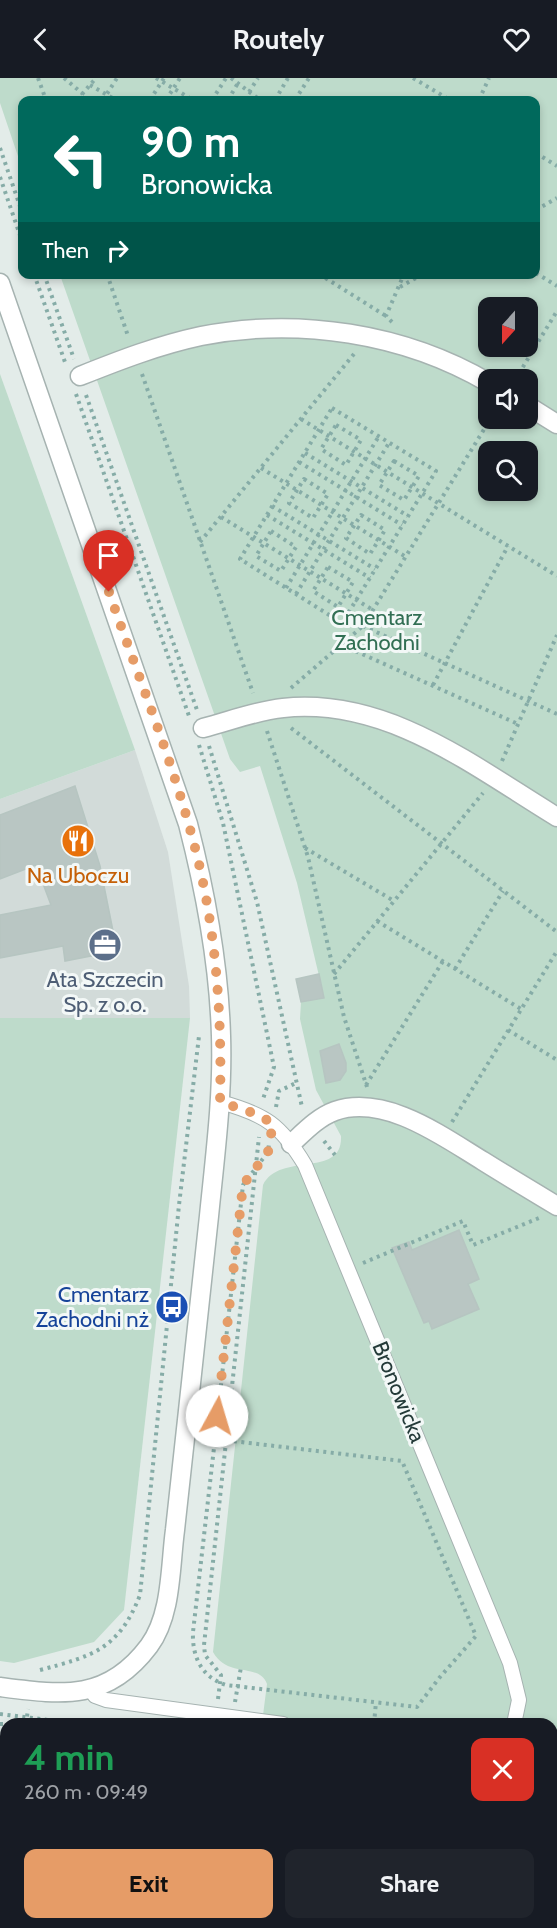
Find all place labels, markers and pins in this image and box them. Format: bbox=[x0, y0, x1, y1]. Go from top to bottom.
pin bbox=[83, 530, 134, 592]
restaurant icon: Na Uboczu bbox=[60, 823, 96, 859]
place label: Na Uboczu bbox=[27, 862, 129, 889]
office icon: Ata Szczecin Sp. z o.o. bbox=[87, 927, 123, 963]
place label: Ata Szczecin Sp. z o.o. bbox=[47, 966, 163, 1018]
place label: Cmentarz Zachodni nż bbox=[36, 1281, 149, 1333]
bus stop icon: Cmentarz Zachodni nż bbox=[154, 1289, 190, 1325]

